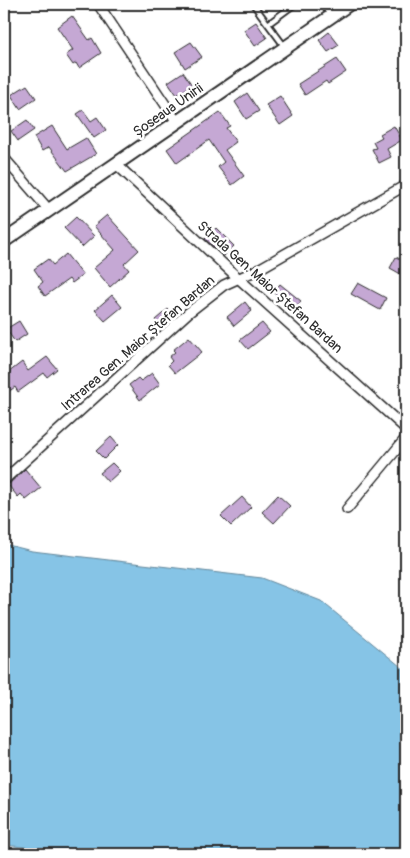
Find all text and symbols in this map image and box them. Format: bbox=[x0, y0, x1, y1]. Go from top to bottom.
street label: Șoseaua Unirii bbox=[130, 79, 207, 140]
street label: Strada Gen. Maior Ștefan Bardan bbox=[194, 217, 346, 357]
street label: Intrarea Gen. Maior Ștefan Bardan bbox=[58, 272, 218, 414]

